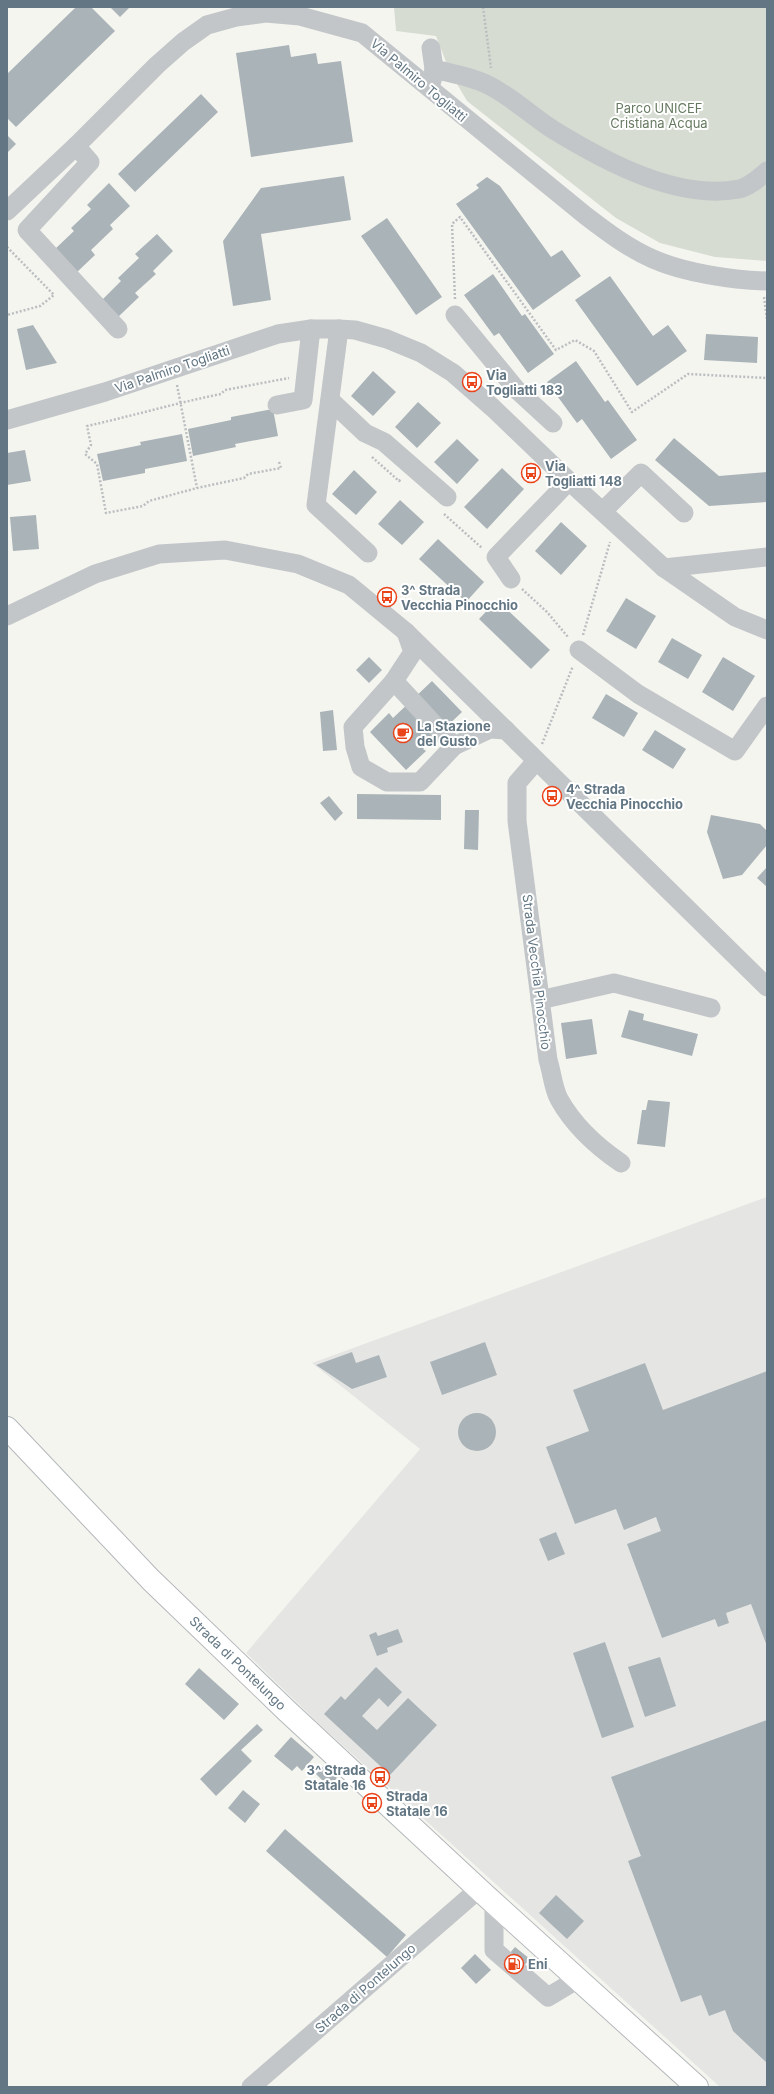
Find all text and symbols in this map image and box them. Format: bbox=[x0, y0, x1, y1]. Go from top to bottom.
street label: Via Palmiro Togliatti bbox=[368, 35, 470, 125]
park label: Parco UNICEF Cristiana Acqua bbox=[610, 100, 708, 131]
street label: Via Palmiro Togliatti bbox=[112, 342, 232, 396]
place label: Via Togliatti 183 bbox=[486, 367, 563, 398]
bus stop icon: Via Togliatti 183 bbox=[461, 371, 483, 393]
place label: Via Togliatti 148 bbox=[545, 458, 622, 489]
bus stop icon: Via Togliatti 148 bbox=[520, 462, 542, 484]
place label: 3^ Strada Vecchia Pinocchio bbox=[401, 582, 518, 613]
bus stop icon: 3^ Strada Vecchia Pinocchio bbox=[376, 586, 398, 608]
place label: La Stazione del Gusto bbox=[417, 718, 491, 749]
cafe icon: La Stazione del Gusto bbox=[392, 722, 414, 744]
place label: 4^ Strada Vecchia Pinocchio bbox=[566, 781, 683, 812]
bus stop icon: 4^ Strada Vecchia Pinocchio bbox=[541, 785, 563, 807]
street label: Strada Vecchia Pinocchio bbox=[520, 893, 555, 1051]
street label: Strada di Pontelungo bbox=[186, 1613, 290, 1713]
place label: 3^ Strada Statale 16 bbox=[304, 1762, 366, 1793]
bus stop icon: 3^ Strada Statale 16 bbox=[369, 1766, 391, 1788]
place label: Strada Statale 16 bbox=[386, 1788, 448, 1819]
bus stop icon: Strada Statale 16 bbox=[361, 1792, 383, 1814]
street label: Strada di Pontelungo bbox=[311, 1940, 419, 2036]
fuel station icon: Eni bbox=[503, 1953, 525, 1975]
place label: Eni bbox=[528, 1956, 548, 1972]

